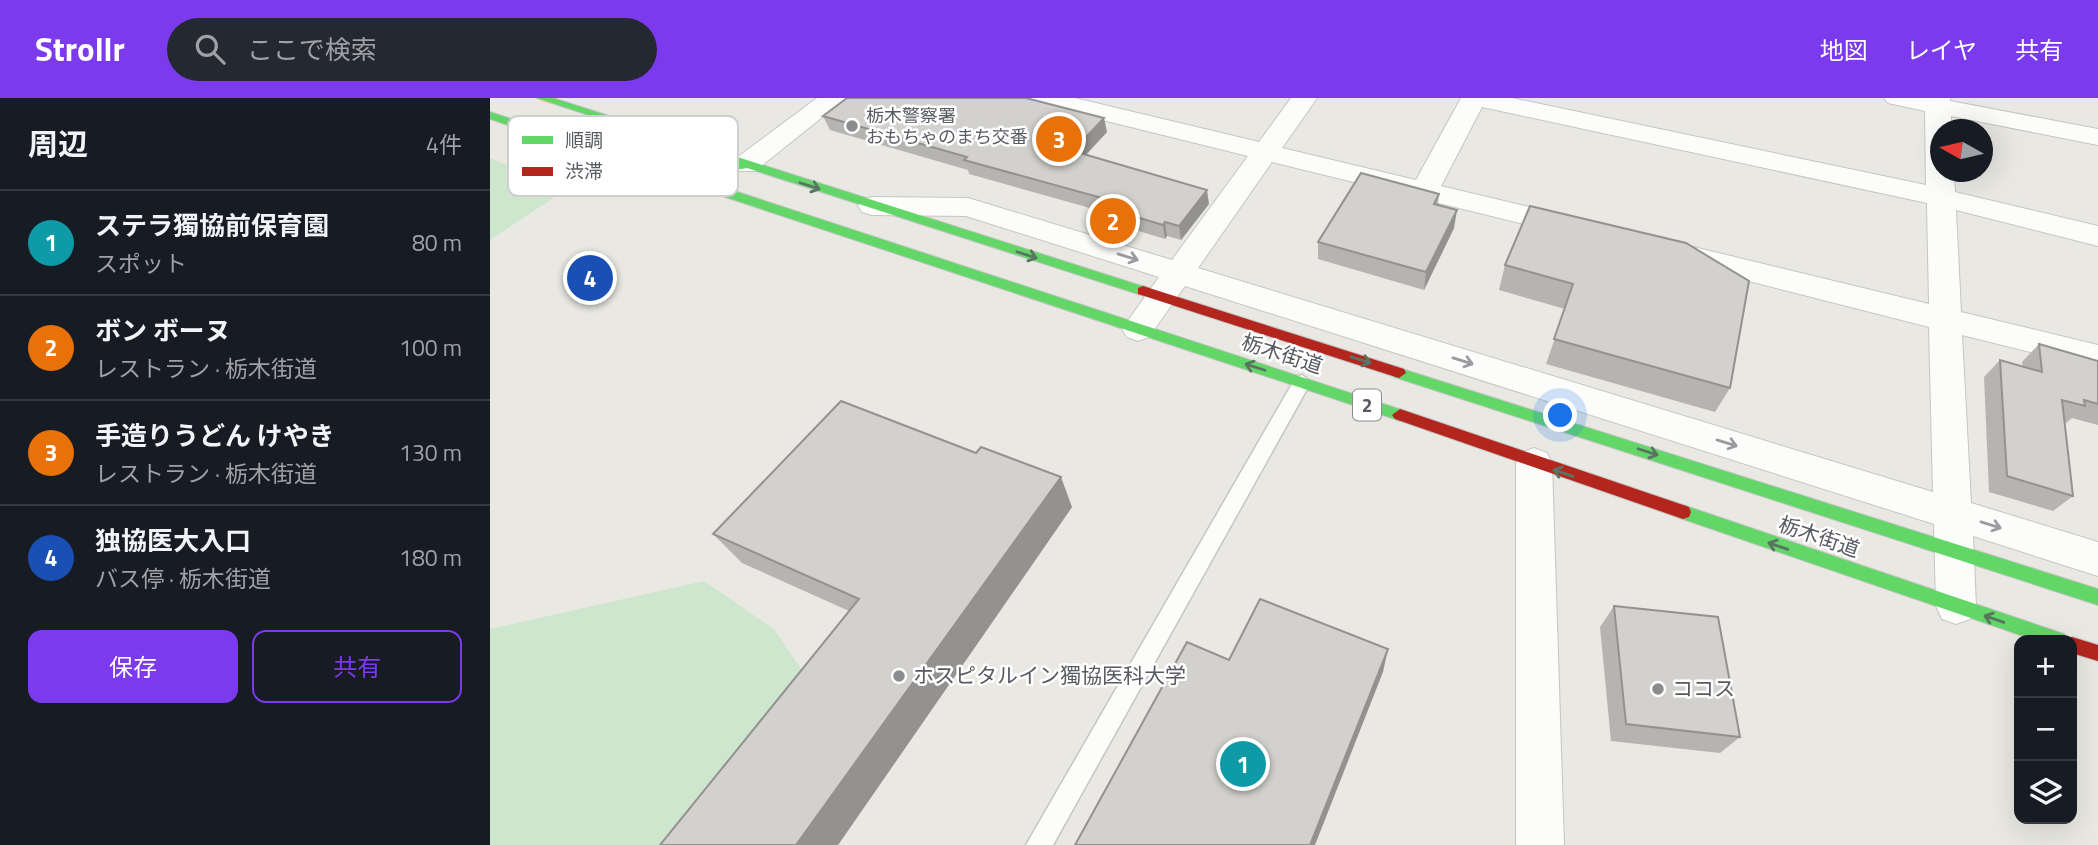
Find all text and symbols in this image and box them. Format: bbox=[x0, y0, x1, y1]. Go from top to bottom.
search box bbox=[167, 18, 657, 81]
text: Strollr bbox=[35, 24, 125, 74]
icon: search bbox=[191, 30, 229, 68]
text: ここで検索 bbox=[247, 30, 377, 69]
text: 地図 bbox=[1820, 32, 1868, 68]
text: レイヤ bbox=[1906, 32, 1977, 68]
text: 共有 bbox=[2015, 32, 2063, 68]
place label: 栃木警察署 おもちゃのまち交番 bbox=[866, 102, 1028, 150]
pin: 3 bbox=[1036, 113, 1082, 165]
legend bbox=[508, 116, 738, 196]
marker: 栃木警察署 おもちゃのまち交番 bbox=[844, 118, 860, 134]
north arrow bbox=[1930, 119, 1993, 182]
text: 周辺 bbox=[28, 121, 88, 167]
text: 順調 bbox=[565, 125, 603, 154]
text: 4件 bbox=[426, 127, 462, 162]
text: 渋滞 bbox=[565, 156, 603, 185]
one-way arrow bbox=[799, 181, 821, 193]
pin: 2 bbox=[1090, 195, 1136, 247]
text: ステラ獨協前保育園 bbox=[95, 206, 329, 245]
text: 1 bbox=[45, 225, 57, 260]
text: 80 m bbox=[412, 225, 462, 260]
text: スポット bbox=[95, 246, 187, 281]
one-way arrow bbox=[1016, 249, 1038, 262]
pin: 4 bbox=[567, 252, 613, 304]
one-way arrow bbox=[1117, 252, 1139, 265]
text: ボン ボーヌ bbox=[95, 311, 231, 350]
street label: 栃木街道 bbox=[1237, 325, 1327, 381]
text: 2 bbox=[45, 330, 57, 365]
text: 100 m bbox=[399, 330, 462, 365]
text: レストラン · 栃木街道 bbox=[95, 351, 317, 386]
one-way arrow bbox=[1350, 355, 1372, 368]
one-way arrow bbox=[1451, 355, 1473, 368]
one-way arrow bbox=[1244, 360, 1266, 373]
road number: 2 bbox=[1353, 390, 1381, 420]
your location bbox=[1543, 398, 1577, 432]
text: 手造りうどん けやき bbox=[95, 416, 335, 455]
text: 3 bbox=[45, 435, 57, 470]
text: 130 m bbox=[399, 435, 462, 470]
one-way arrow bbox=[1715, 437, 1737, 450]
one-way arrow bbox=[1636, 447, 1658, 459]
text: レストラン · 栃木街道 bbox=[95, 456, 317, 491]
one-way arrow bbox=[1552, 466, 1574, 478]
street label: 栃木街道 bbox=[1774, 507, 1864, 565]
one-way arrow bbox=[1979, 519, 2001, 532]
text: 独協医大入口 bbox=[95, 521, 251, 560]
one-way arrow bbox=[1768, 539, 1790, 551]
text: 4 bbox=[45, 540, 57, 575]
text: 180 m bbox=[399, 540, 462, 575]
text: バス停 · 栃木街道 bbox=[95, 561, 271, 596]
one-way arrow bbox=[1983, 612, 2005, 624]
button: 保存 bbox=[28, 630, 238, 703]
button: 共有 bbox=[252, 630, 462, 703]
map controls bbox=[2014, 635, 2077, 824]
button: + bbox=[2014, 635, 2077, 698]
place label: ホスピタルイン獨協医科大学 bbox=[913, 659, 1186, 691]
marker: ホスピタルイン獨協医科大学 bbox=[891, 668, 907, 684]
place label: ココス bbox=[1672, 672, 1735, 704]
marker: ココス bbox=[1650, 681, 1666, 697]
button: − bbox=[2014, 698, 2077, 761]
pin: 1 bbox=[1220, 738, 1266, 790]
button: layers bbox=[2014, 761, 2077, 824]

